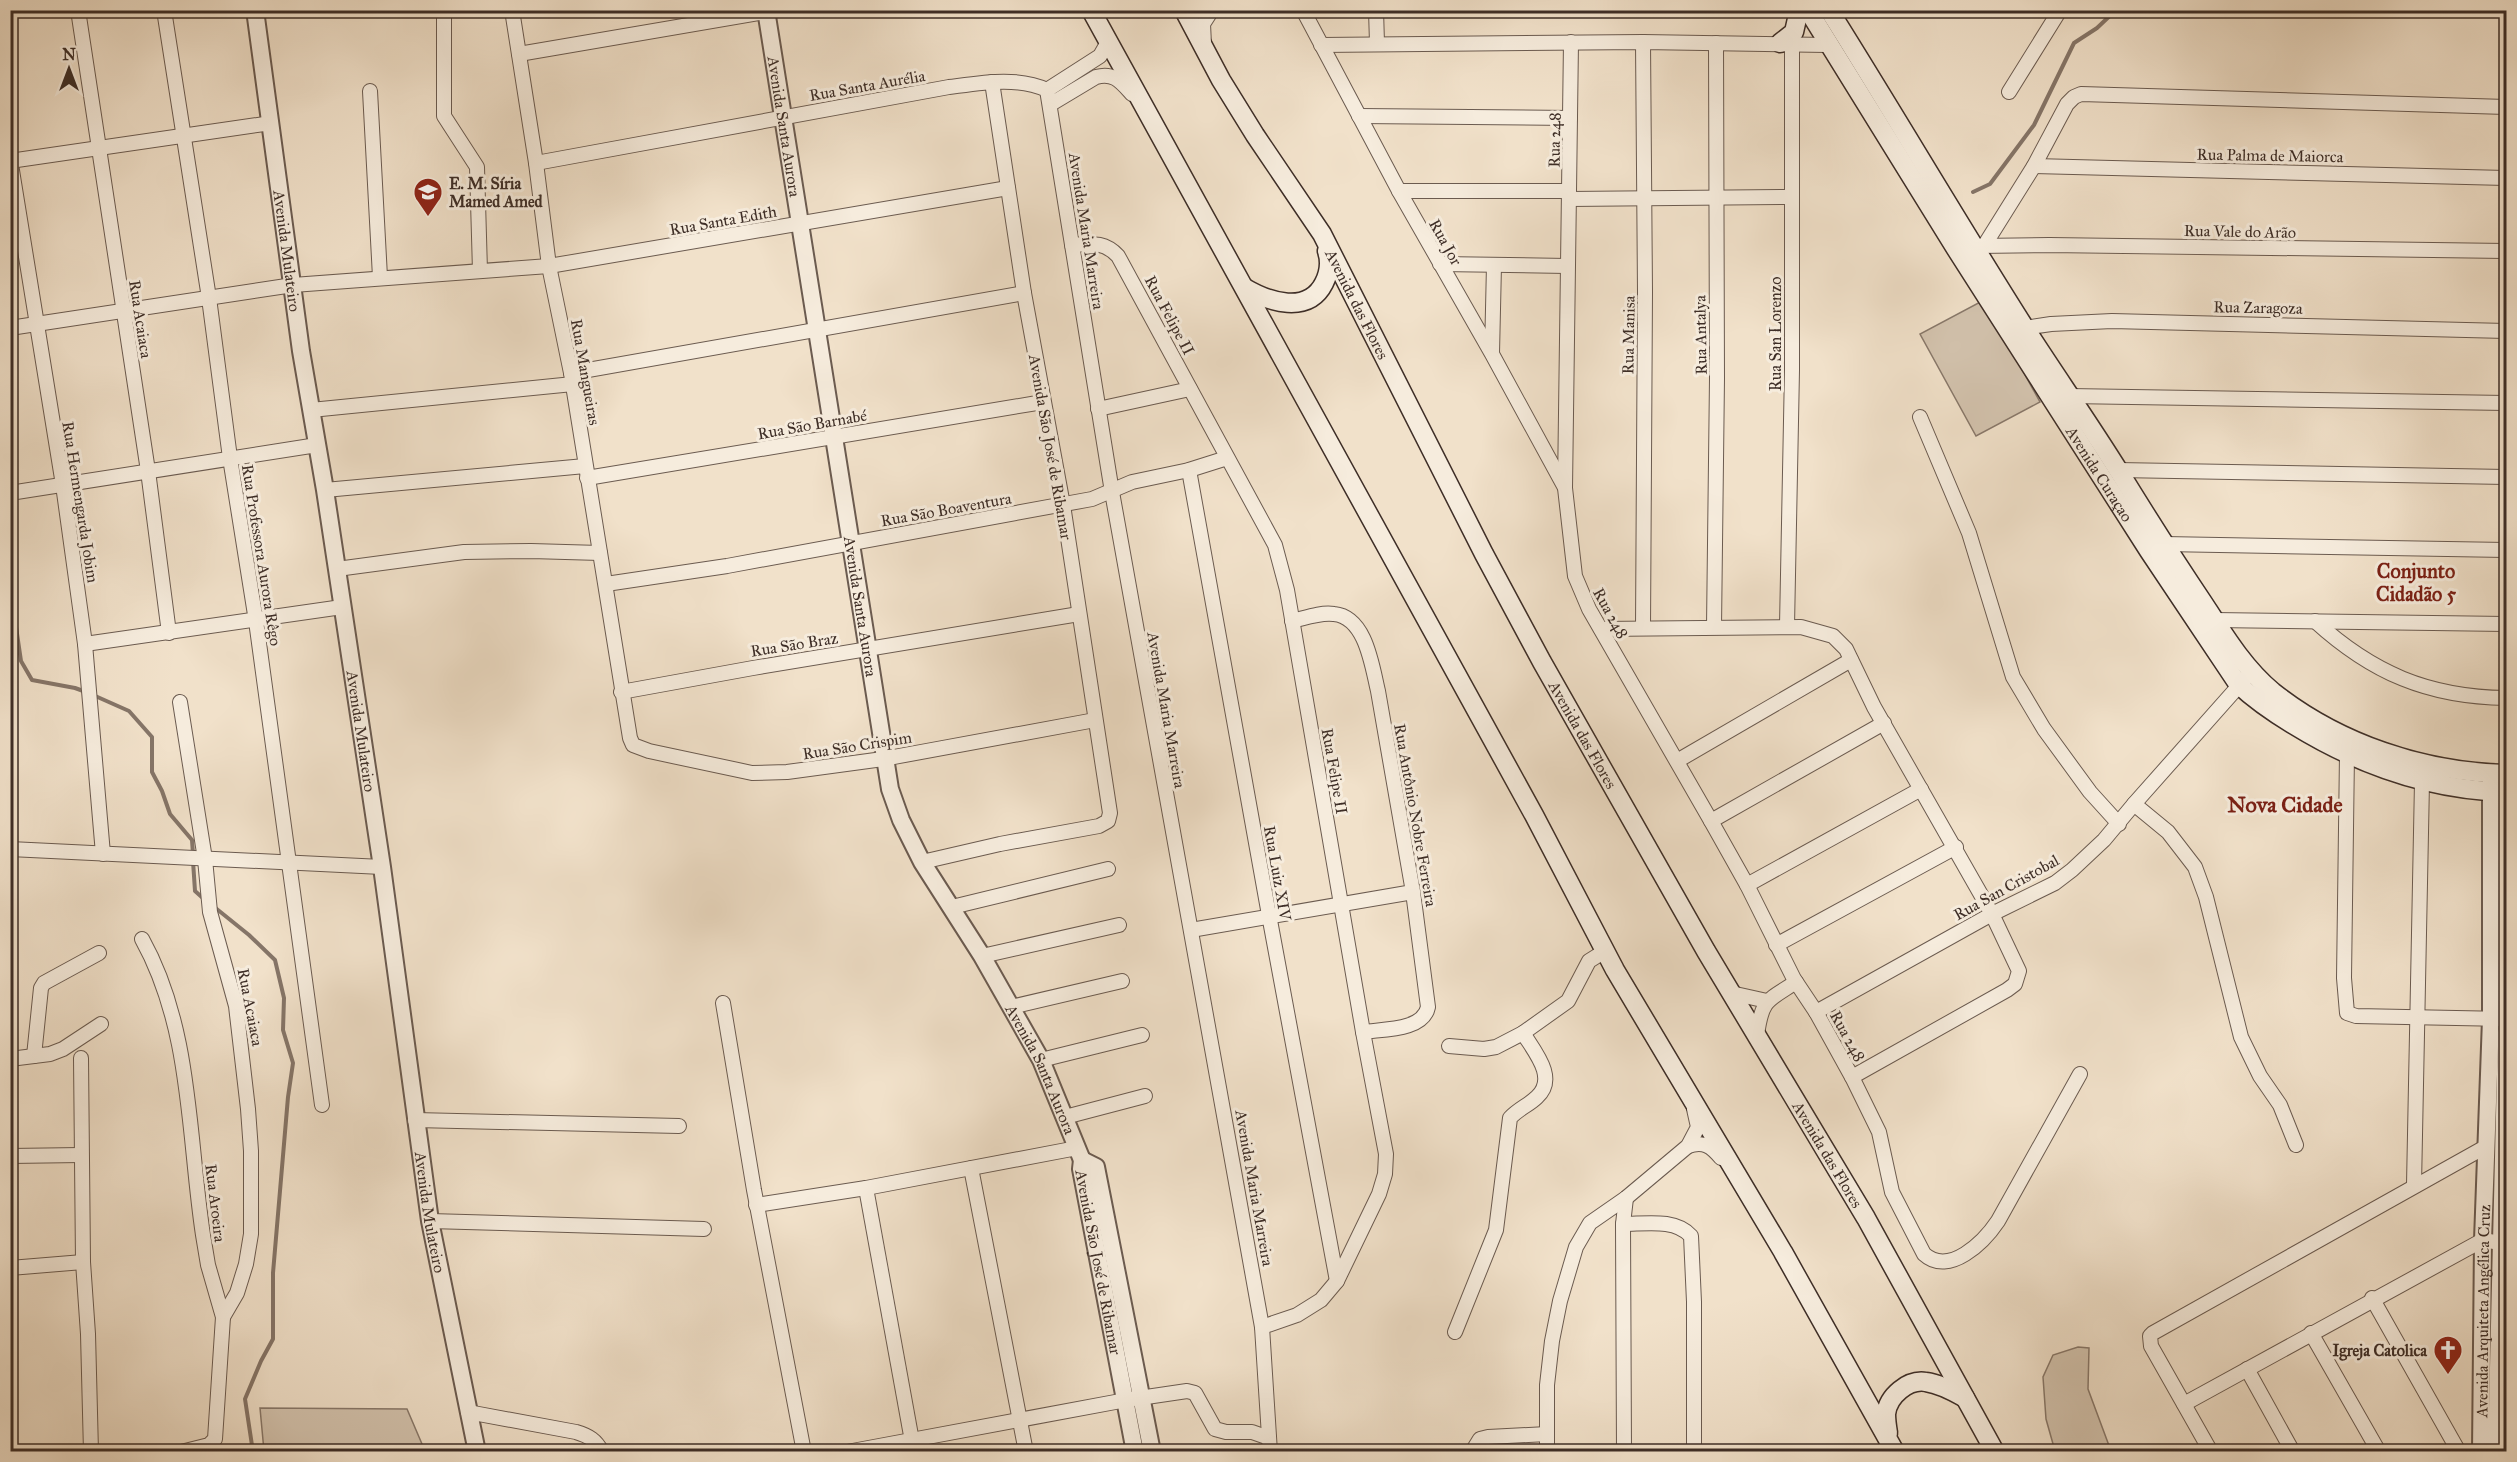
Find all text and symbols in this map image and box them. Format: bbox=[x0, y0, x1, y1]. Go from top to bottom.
north arrow bbox=[39, 39, 99, 99]
text: N bbox=[62, 45, 76, 64]
street label: Avenida Santa Aurora bbox=[763, 54, 805, 198]
street label: Rua Santa Aurélia bbox=[808, 66, 927, 105]
street label: Rua 248 bbox=[1545, 112, 1564, 168]
street label: Rua Palma de Maiorca bbox=[2196, 145, 2344, 166]
street label: Avenida Maria Marreira bbox=[1065, 150, 1108, 311]
place label: E. M. Síria Mamed Amed bbox=[449, 174, 544, 211]
school or university icon: E. M. Síria Mamed Amed bbox=[412, 176, 444, 218]
street label: Avenida Mulateiro bbox=[269, 188, 305, 313]
street label: Rua Santa Edith bbox=[668, 202, 778, 239]
street label: Rua Jor bbox=[1424, 216, 1466, 269]
street label: Rua Vale do Arão bbox=[2184, 221, 2296, 242]
street label: Avenida das Flores bbox=[1321, 245, 1393, 363]
street label: Rua Felipe II bbox=[1141, 272, 1198, 358]
street label: Rua San Lorenzo bbox=[1766, 277, 1785, 391]
street label: Rua Acaiaca bbox=[125, 279, 156, 360]
street label: Rua Manisa bbox=[1618, 295, 1639, 375]
street label: Rua Antalya bbox=[1690, 295, 1711, 375]
street label: Rua Zaragoza bbox=[2213, 297, 2303, 319]
street label: Rua Mangueiras bbox=[566, 317, 604, 427]
street label: Avenida São José de Ribamar bbox=[1024, 352, 1076, 541]
street label: Rua São Barnabé bbox=[756, 405, 869, 443]
street label: Rua Hermengarda Jobim bbox=[57, 420, 103, 585]
street label: Avenida Curaçao bbox=[2061, 422, 2137, 525]
street label: Rua Professora Aurora Rêgo bbox=[237, 463, 285, 647]
street label: Rua São Boaventura bbox=[879, 489, 1013, 530]
street label: Avenida Santa Aurora bbox=[840, 534, 881, 678]
district label: Conjunto Cidadão 5 bbox=[2376, 559, 2457, 606]
street label: Rua 248 bbox=[1589, 585, 1632, 642]
street label: Rua São Braz bbox=[749, 628, 840, 661]
street label: Avenida Maria Marreira bbox=[1143, 629, 1190, 790]
street label: Avenida Mulateiro bbox=[342, 668, 380, 793]
street label: Avenida das Flores bbox=[1544, 677, 1621, 792]
street label: Rua Antônio Nobre Ferreira bbox=[1390, 722, 1441, 908]
street label: Rua São Crispim bbox=[801, 727, 914, 764]
street label: Rua Felipe II bbox=[1318, 727, 1351, 816]
district label: Nova Cidade bbox=[2227, 791, 2343, 818]
street label: Rua Luiz XIV bbox=[1260, 824, 1295, 923]
street label: Rua San Cristobal bbox=[1950, 850, 2063, 924]
street label: Rua Acaiaca bbox=[234, 967, 267, 1048]
street label: Avenida Santa Aurora bbox=[1001, 1000, 1079, 1137]
street label: Rua 248 bbox=[1826, 1008, 1869, 1065]
street label: Avenida das Flores bbox=[1788, 1097, 1867, 1211]
street label: Avenida Maria Marreira bbox=[1231, 1107, 1278, 1268]
street label: Avenida Mulateiro bbox=[411, 1150, 449, 1274]
street label: Rua Aroeira bbox=[201, 1163, 230, 1243]
street label: Avenida São José de Ribamar bbox=[1071, 1167, 1125, 1356]
street label: Avenida Arquiteta Angélica Cruz bbox=[2472, 1204, 2494, 1419]
church icon: Igreja Catolica bbox=[2432, 1334, 2464, 1376]
place label: Igreja Catolica bbox=[2333, 1341, 2428, 1361]

